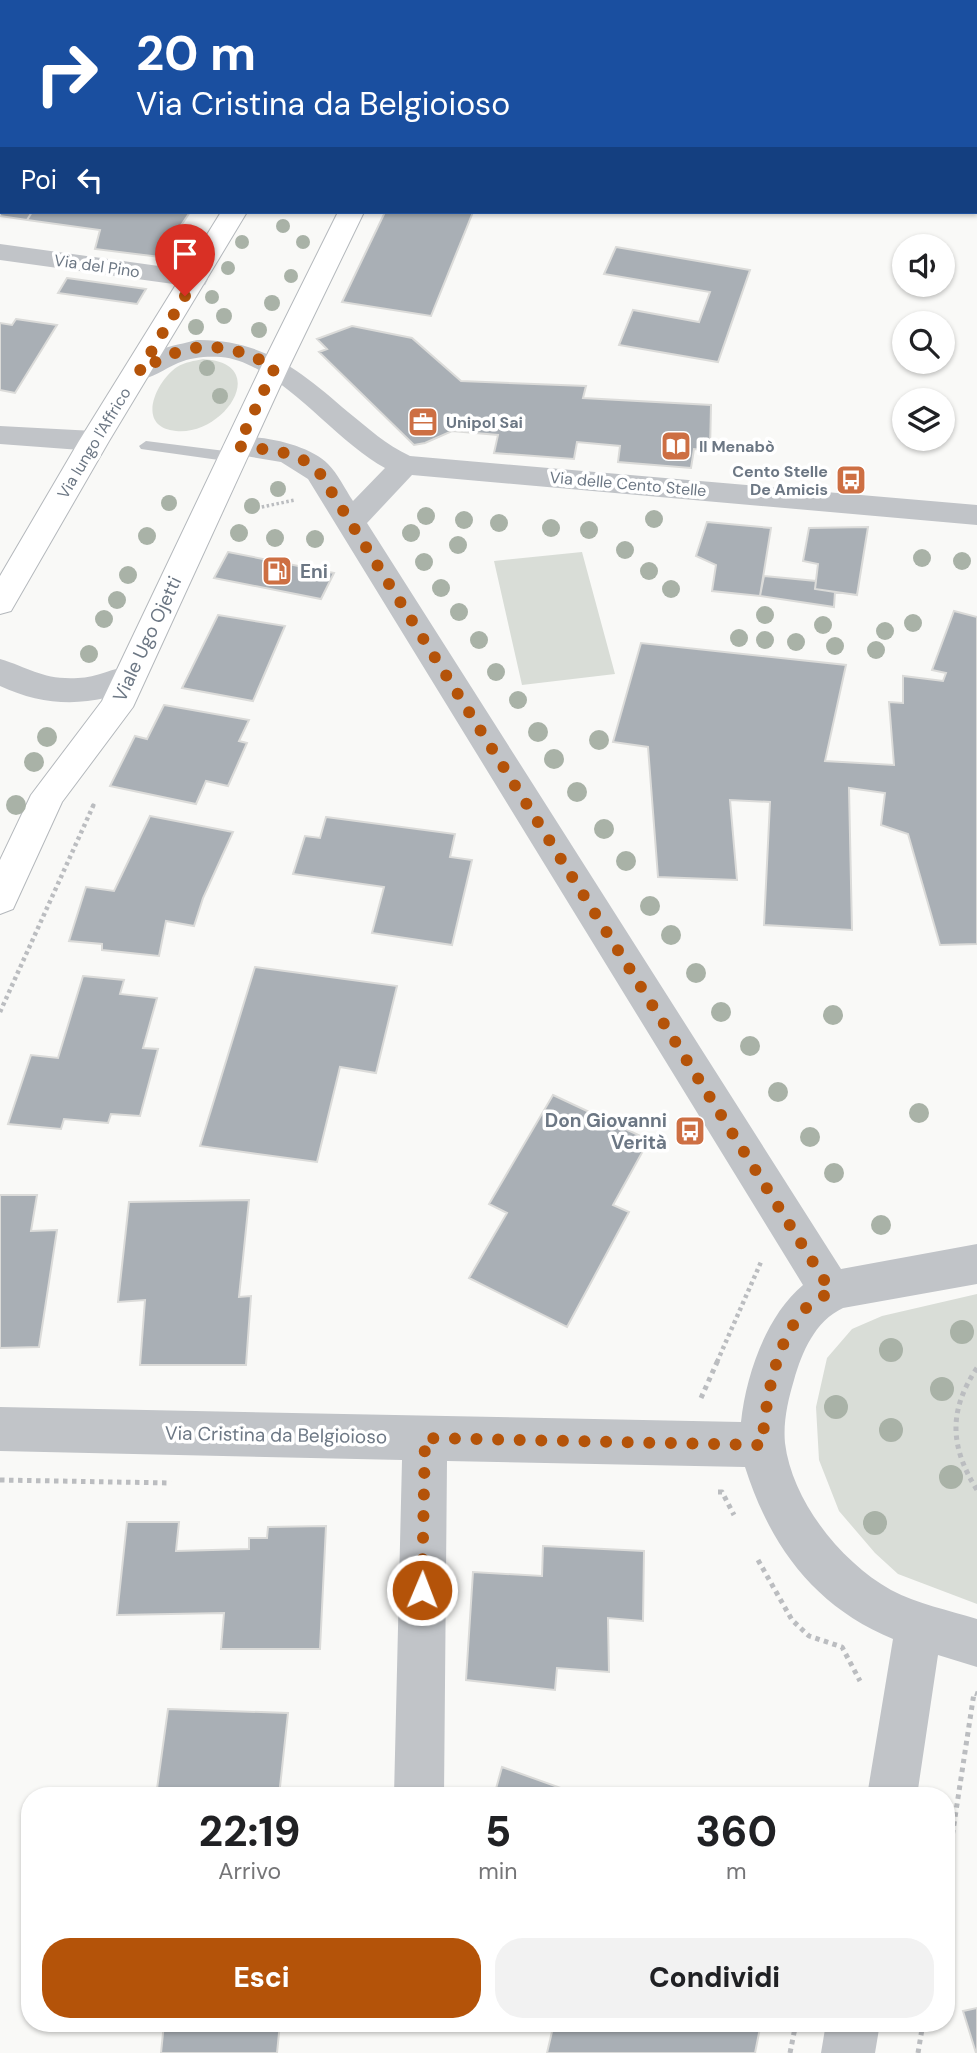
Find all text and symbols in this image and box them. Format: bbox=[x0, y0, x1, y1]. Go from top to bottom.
text: 20 m bbox=[136, 21, 256, 85]
icon: right bbox=[21, 28, 112, 119]
text: Via Cristina da Belgioioso bbox=[136, 83, 510, 125]
icon: left bbox=[71, 161, 109, 199]
text: Poi bbox=[21, 163, 57, 197]
pin bbox=[155, 224, 215, 296]
map controls bbox=[892, 234, 955, 451]
button: sound bbox=[892, 234, 955, 297]
icon: arrive bbox=[166, 235, 204, 273]
street label: Via del Pino bbox=[53, 250, 141, 282]
button: search bbox=[892, 311, 955, 374]
street label: Via lungo l'Affrico bbox=[52, 383, 136, 503]
button: layers bbox=[892, 388, 955, 451]
office icon: Unipol Sai bbox=[406, 405, 440, 439]
place label: Unipol Sai bbox=[446, 412, 523, 433]
library icon: Il Menabò bbox=[659, 429, 693, 463]
place label: Il Menabò bbox=[699, 436, 775, 457]
place label: Cento Stelle De Amicis bbox=[732, 461, 828, 500]
bus stop icon: Cento Stelle De Amicis bbox=[834, 463, 868, 497]
street label: Via delle Cento Stelle bbox=[549, 467, 707, 501]
fuel station icon: Eni bbox=[260, 554, 294, 588]
place label: Eni bbox=[300, 559, 328, 584]
street label: Viale Ugo Ojetti bbox=[107, 572, 187, 706]
place label: Don Giovanni Verità bbox=[545, 1108, 667, 1155]
bus stop icon: Don Giovanni Verità bbox=[673, 1114, 707, 1148]
street label: Via Cristina da Belgioioso bbox=[165, 1421, 387, 1449]
position arrow bbox=[385, 1553, 459, 1627]
text: 22:19 bbox=[199, 1804, 301, 1859]
text: 5 bbox=[485, 1804, 511, 1859]
text: 360 bbox=[695, 1804, 777, 1859]
text: Arrivo bbox=[218, 1856, 281, 1886]
text: min bbox=[478, 1856, 518, 1886]
text: m bbox=[726, 1856, 747, 1886]
button: Esci bbox=[42, 1938, 481, 2018]
button: Condividi bbox=[495, 1938, 934, 2018]

